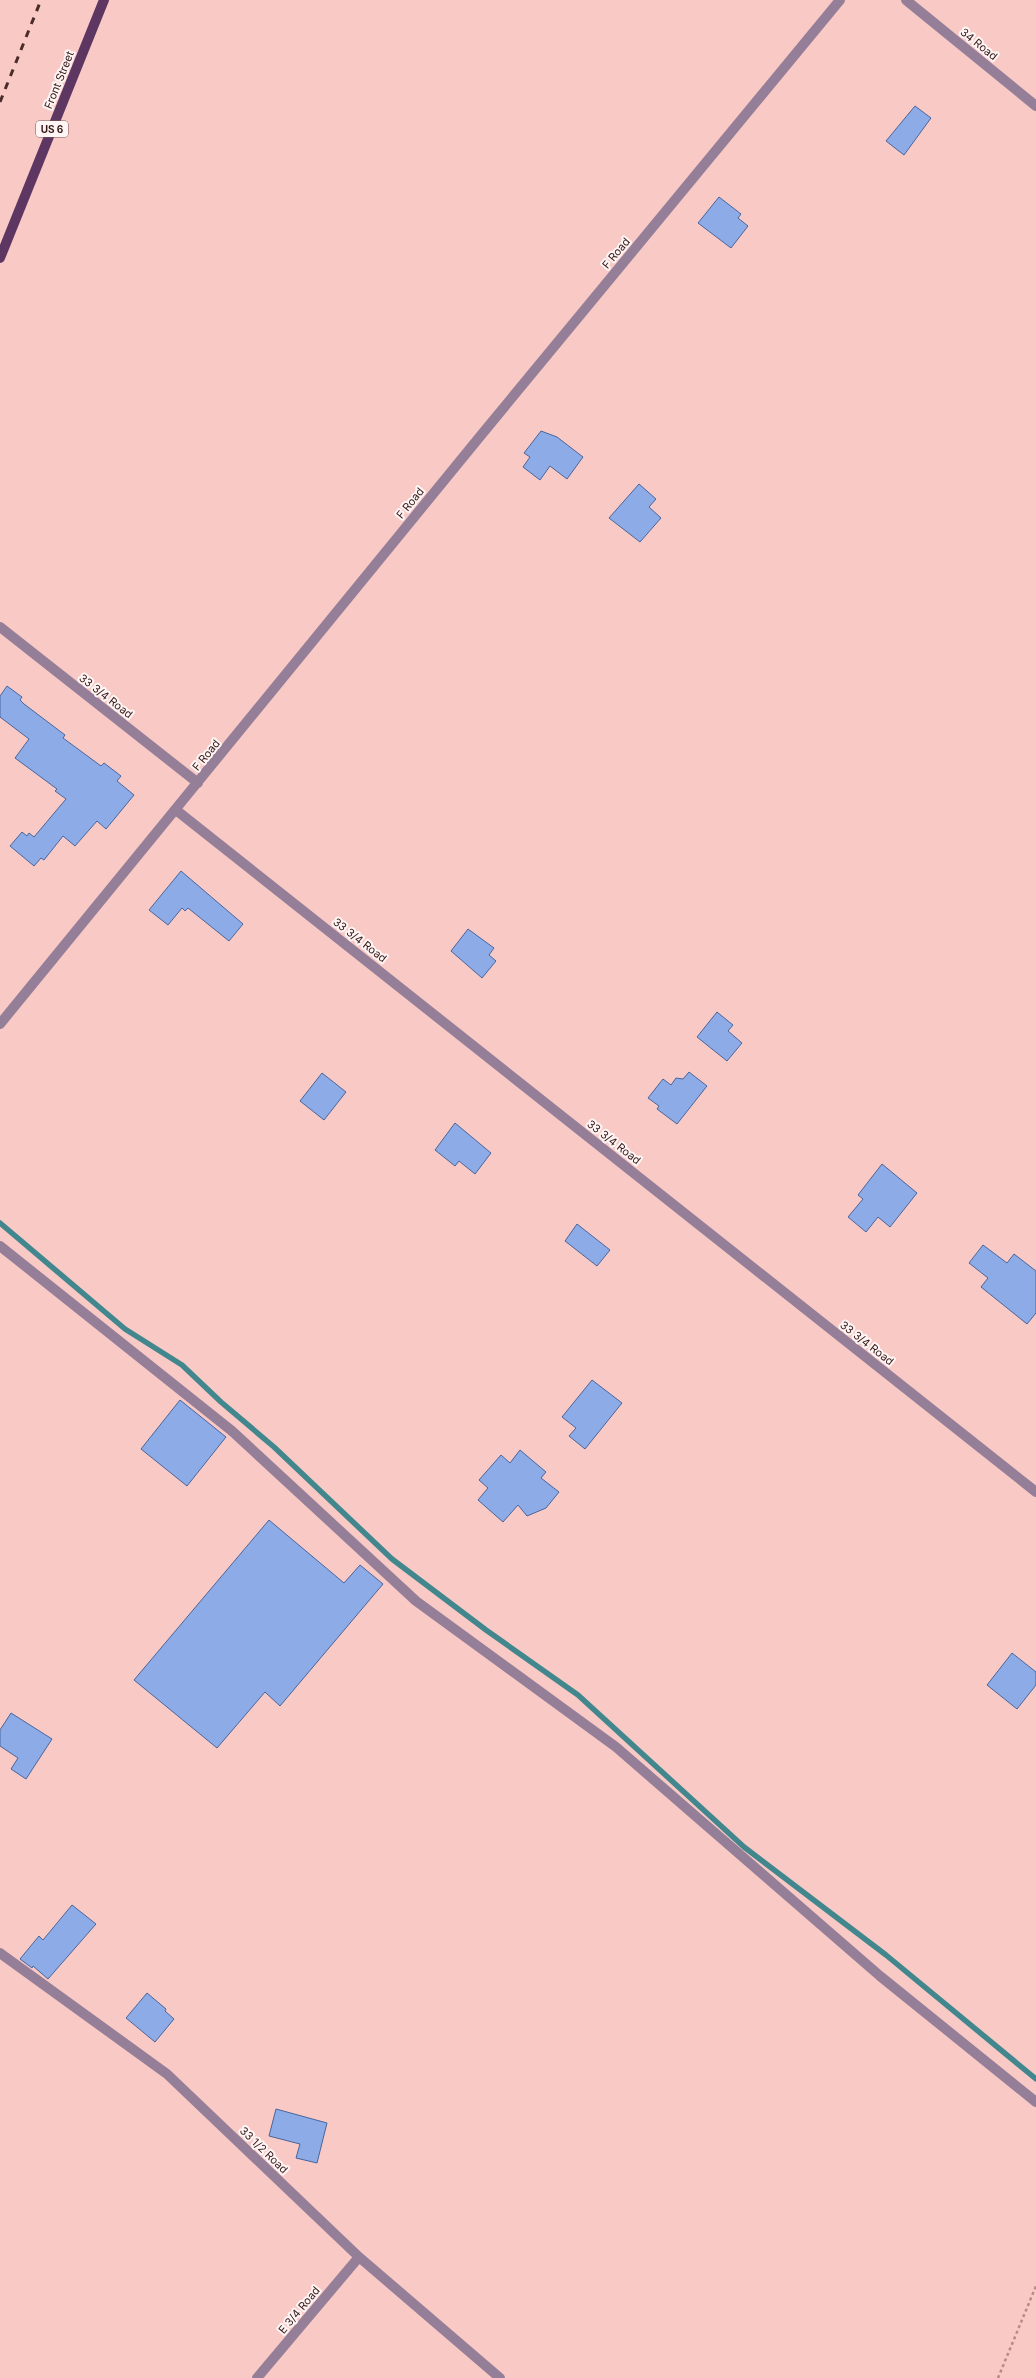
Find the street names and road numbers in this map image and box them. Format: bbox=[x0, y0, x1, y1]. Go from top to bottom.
street label: 34 Road bbox=[958, 25, 1000, 63]
street label: Front Street bbox=[41, 49, 77, 111]
road number: US 6 bbox=[36, 121, 68, 137]
street label: F Road bbox=[599, 235, 633, 271]
street label: F Road bbox=[393, 485, 427, 521]
street label: 33 3/4 Road bbox=[76, 671, 136, 721]
street label: F Road bbox=[189, 737, 223, 773]
street label: 33 3/4 Road bbox=[330, 915, 390, 965]
street label: 33 3/4 Road bbox=[584, 1117, 644, 1167]
street label: 33 3/4 Road bbox=[837, 1318, 897, 1368]
street label: 33 1/2 Road bbox=[237, 2124, 291, 2176]
street label: E 3/4 Road bbox=[275, 2284, 323, 2336]

